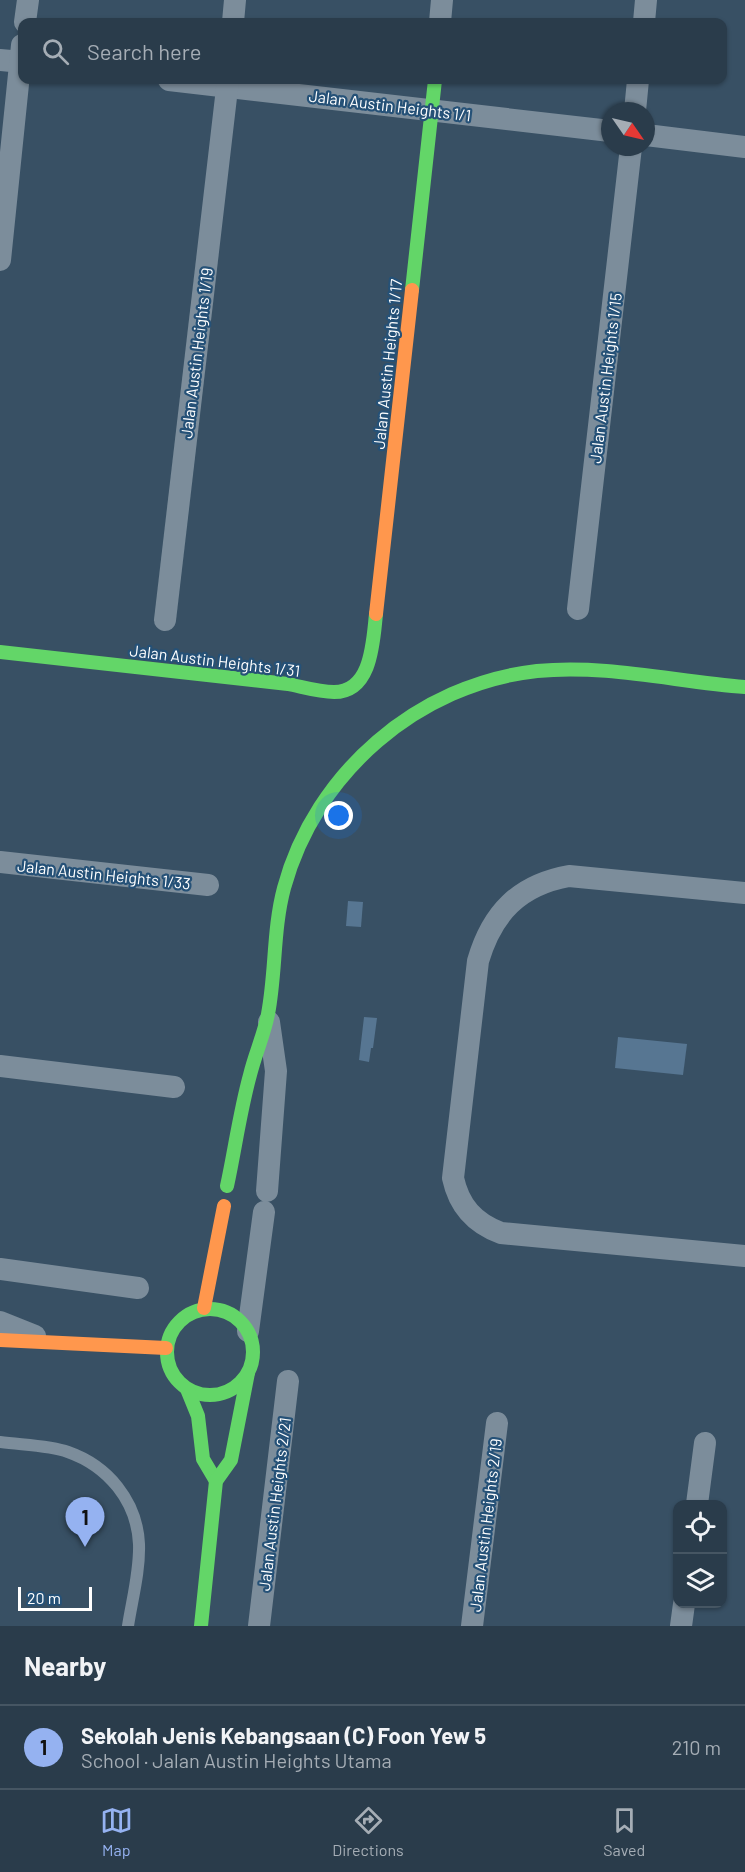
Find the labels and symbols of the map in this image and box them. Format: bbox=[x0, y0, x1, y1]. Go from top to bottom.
street label: Jalan Austin Heights 1/1 bbox=[308, 86, 472, 124]
north arrow bbox=[601, 102, 655, 156]
street label: Jalan Austin Heights 1/19 bbox=[176, 267, 216, 439]
street label: Jalan Austin Heights 1/17 bbox=[369, 278, 405, 450]
street label: Jalan Austin Heights 1/15 bbox=[585, 292, 625, 464]
street label: Jalan Austin Heights 1/31 bbox=[129, 640, 301, 680]
your location bbox=[324, 801, 353, 830]
street label: Jalan Austin Heights 1/33 bbox=[16, 855, 192, 893]
street label: Jalan Austin Heights 2/21 bbox=[254, 1416, 294, 1592]
street label: Jalan Austin Heights 2/19 bbox=[465, 1437, 505, 1613]
pin: 1 bbox=[66, 1498, 104, 1547]
scale bar bbox=[18, 1584, 92, 1612]

